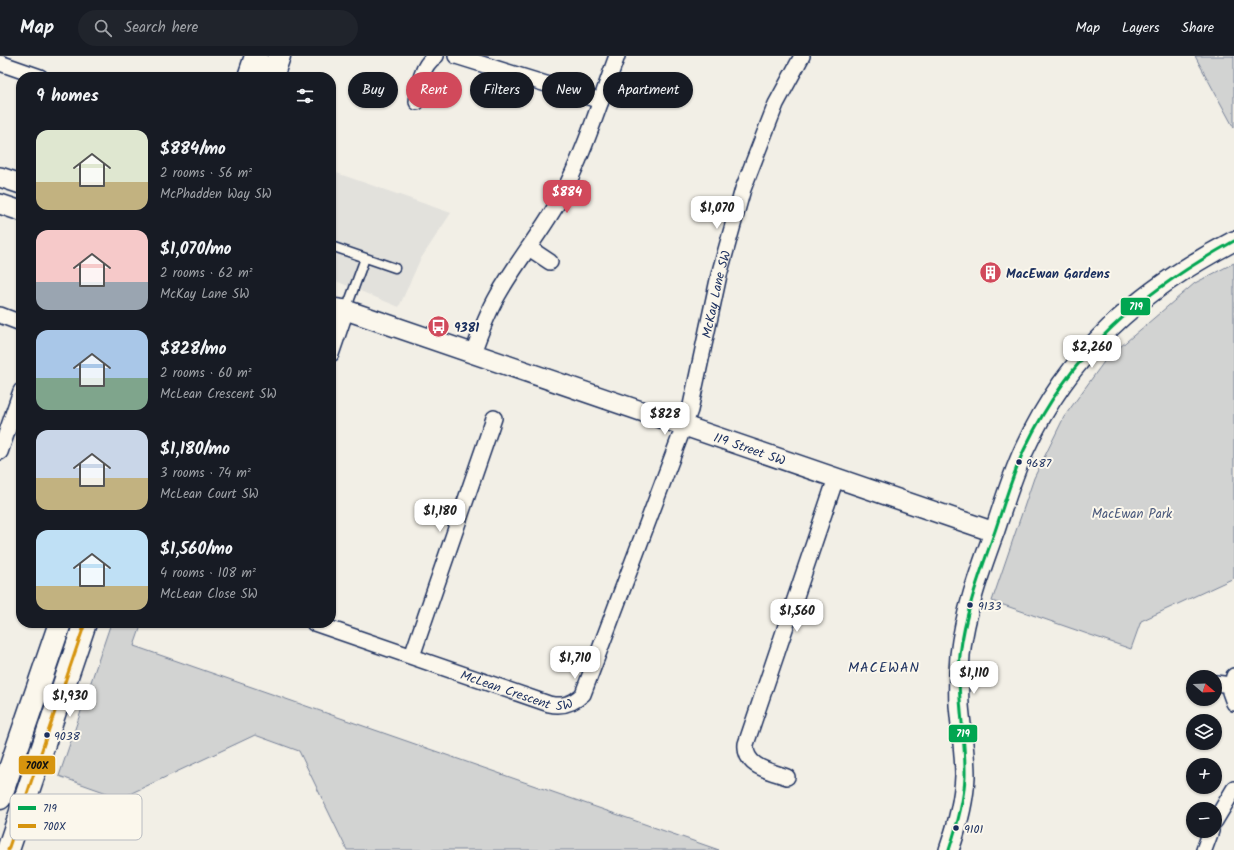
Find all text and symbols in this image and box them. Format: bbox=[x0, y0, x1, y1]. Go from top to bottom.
search box bbox=[78, 10, 358, 46]
text: Map bbox=[20, 13, 54, 43]
text: Search here bbox=[124, 16, 198, 40]
icon: search bbox=[92, 17, 114, 39]
text: Map bbox=[1076, 17, 1100, 39]
text: Layers bbox=[1122, 17, 1160, 39]
text: Share bbox=[1182, 17, 1214, 39]
chip: Buy bbox=[348, 72, 398, 108]
chip: Rent bbox=[406, 72, 462, 108]
chip: Filters bbox=[470, 72, 534, 108]
chip: New bbox=[542, 72, 595, 108]
chip: Apartment bbox=[603, 72, 693, 108]
text: 9 homes bbox=[36, 83, 99, 110]
icon: filters bbox=[294, 85, 316, 107]
text: $884/mo bbox=[160, 136, 226, 163]
icon: home bbox=[68, 146, 116, 194]
text: 2 rooms · 56 m² bbox=[160, 163, 252, 184]
pin: $884 bbox=[543, 180, 591, 214]
text: $884 bbox=[552, 182, 582, 203]
text: McPhadden Way SW bbox=[160, 184, 272, 205]
pin: $1,070 bbox=[684, 196, 750, 230]
text: $1,070 bbox=[700, 198, 734, 219]
text: $1,070/mo bbox=[160, 236, 232, 263]
icon: home bbox=[68, 246, 116, 294]
street label: McKay Lane SW bbox=[697, 248, 737, 340]
building icon: MacEwan Gardens bbox=[978, 260, 1004, 286]
text: 2 rooms · 62 m² bbox=[160, 263, 253, 284]
place label: MacEwan Gardens bbox=[1006, 264, 1110, 285]
text: McKay Lane SW bbox=[160, 284, 249, 305]
line badge: 719 bbox=[1120, 297, 1151, 316]
text: 719 bbox=[1129, 298, 1143, 316]
bus stop icon: 9381 bbox=[426, 314, 452, 340]
place label: 9381 bbox=[454, 318, 479, 339]
pin: $2,260 bbox=[1059, 335, 1125, 369]
text: $828/mo bbox=[160, 336, 227, 363]
text: $2,260 bbox=[1072, 337, 1112, 358]
icon: home bbox=[68, 346, 116, 394]
text: 2 rooms · 60 m² bbox=[160, 363, 252, 384]
text: McLean Crescent SW bbox=[160, 384, 277, 405]
pin: $828 bbox=[641, 402, 689, 436]
text: $828 bbox=[650, 404, 680, 425]
street label: 119 Street SW bbox=[710, 428, 788, 472]
text: $1,180/mo bbox=[160, 436, 230, 463]
icon: home bbox=[68, 446, 116, 494]
place label: 9687 bbox=[1026, 454, 1052, 473]
marker: 9687 bbox=[1014, 457, 1024, 467]
text: 3 rooms · 74 m² bbox=[160, 463, 251, 484]
text: McLean Court SW bbox=[160, 484, 259, 505]
pin: $1,180 bbox=[407, 499, 473, 533]
text: $1,180 bbox=[423, 501, 457, 522]
park label: MacEwan Park bbox=[1092, 504, 1173, 525]
text: $1,560/mo bbox=[160, 536, 233, 563]
icon: home bbox=[68, 546, 116, 594]
text: 4 rooms · 108 m² bbox=[160, 563, 256, 584]
text: McLean Close SW bbox=[160, 584, 258, 605]
place label: 9133 bbox=[978, 597, 1001, 616]
pin: $1,560 bbox=[764, 599, 830, 633]
marker: 9133 bbox=[965, 600, 975, 610]
text: $1,560 bbox=[779, 601, 815, 622]
pin: $1,710 bbox=[542, 646, 608, 680]
text: $1,710 bbox=[559, 648, 591, 669]
district label: MACEWAN bbox=[848, 657, 920, 679]
pin: $1,110 bbox=[941, 661, 1007, 695]
text: $1,110 bbox=[959, 663, 989, 684]
street label: McLean Crescent SW bbox=[457, 665, 576, 717]
north arrow bbox=[1186, 670, 1222, 706]
map controls bbox=[1186, 670, 1222, 838]
pin: $1,930 bbox=[37, 684, 103, 718]
text: $1,930 bbox=[52, 686, 88, 707]
button: layers bbox=[1186, 714, 1222, 750]
line badge: 719 bbox=[948, 724, 978, 743]
text: 719 bbox=[956, 725, 970, 743]
place label: 9038 bbox=[54, 727, 81, 746]
marker: 9038 bbox=[42, 730, 52, 740]
line badge: 700X bbox=[18, 755, 56, 775]
text: 700X bbox=[26, 757, 49, 775]
button: + bbox=[1186, 758, 1222, 794]
legend bbox=[10, 794, 142, 840]
text: 719 bbox=[43, 800, 58, 818]
button: − bbox=[1186, 802, 1222, 838]
text: 700X bbox=[43, 818, 66, 836]
place label: 9101 bbox=[964, 820, 984, 839]
marker: 9101 bbox=[951, 823, 961, 833]

